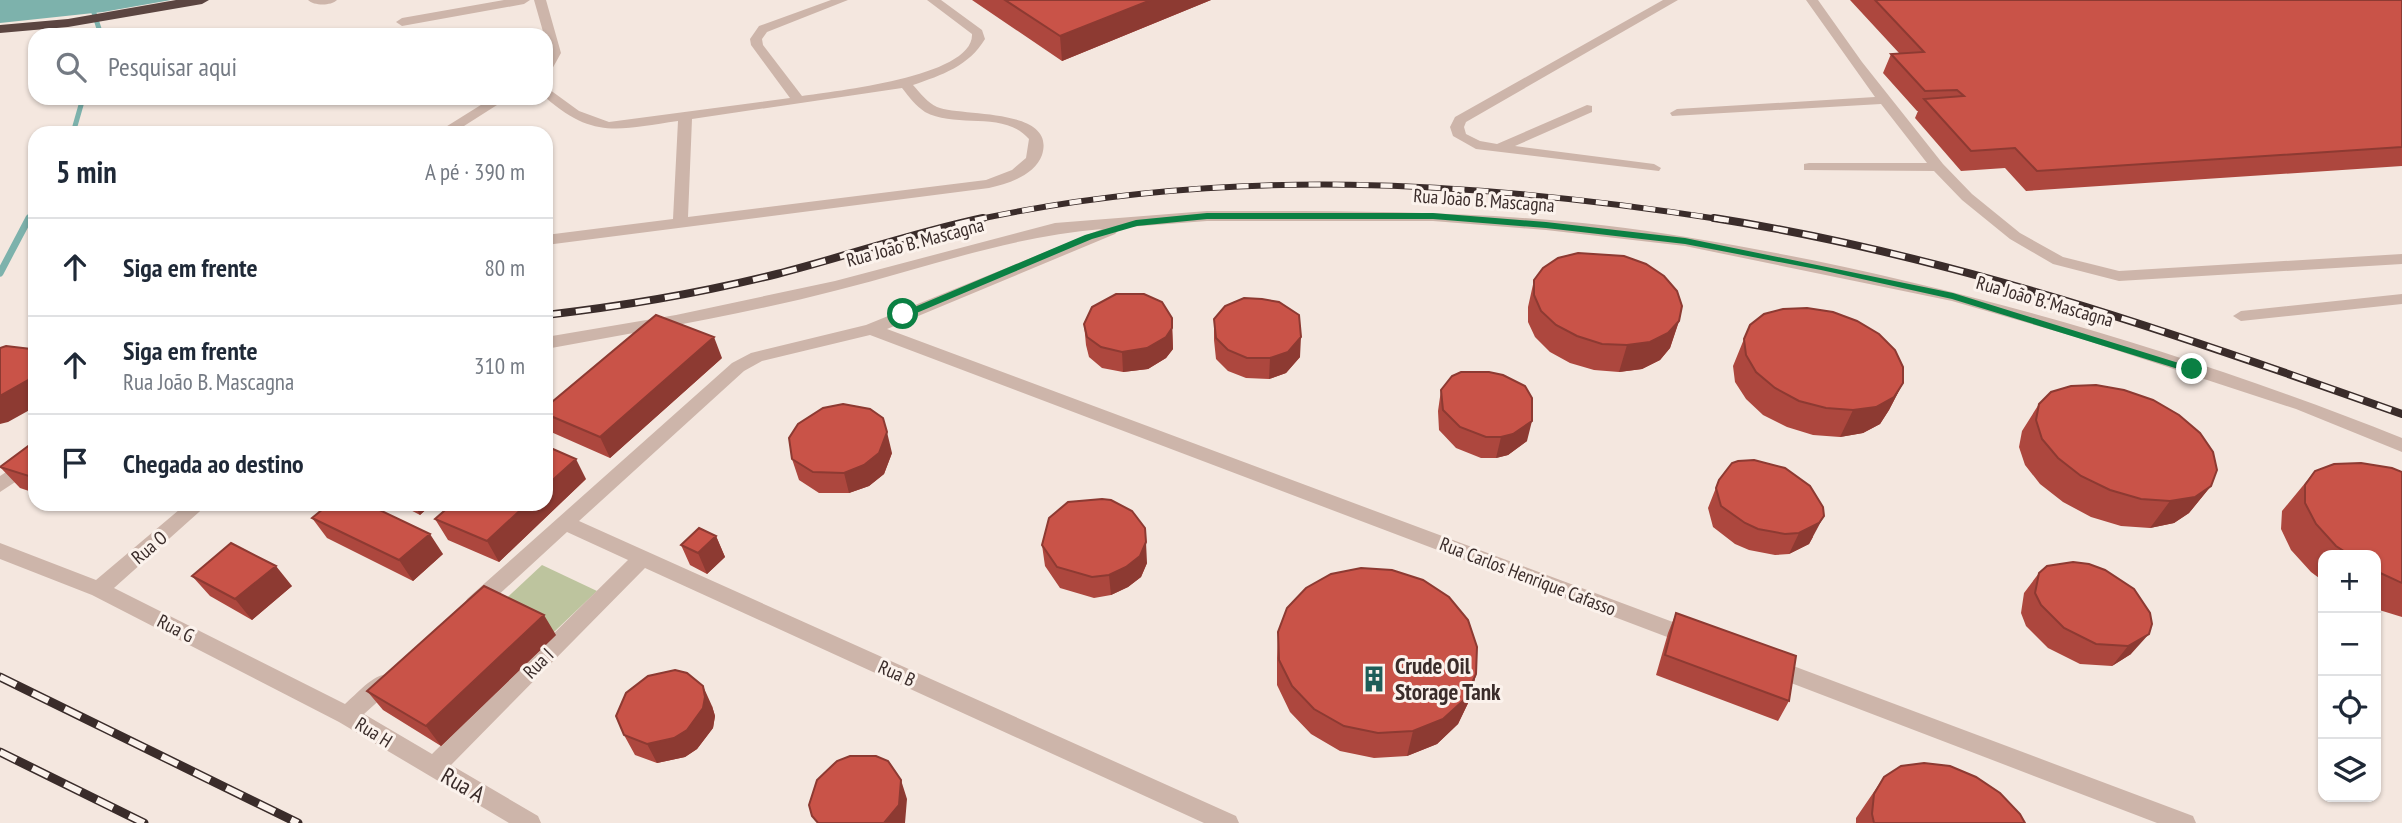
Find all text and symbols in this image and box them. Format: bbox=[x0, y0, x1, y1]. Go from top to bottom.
search box bbox=[28, 28, 553, 105]
icon: search bbox=[52, 48, 90, 86]
text: Pesquisar aqui bbox=[108, 50, 237, 83]
text: 5 min bbox=[56, 152, 117, 191]
text: A pé · 390 m bbox=[425, 157, 525, 186]
street label: Rua João B. Mascagna bbox=[1413, 183, 1555, 217]
street label: Rua João B. Mascagna bbox=[844, 212, 986, 272]
icon: ahead bbox=[56, 248, 94, 286]
text: Siga em frente bbox=[123, 251, 258, 284]
text: 80 m bbox=[484, 253, 525, 282]
street label: Rua João B. Mascagna bbox=[1974, 270, 2116, 332]
route start bbox=[887, 298, 918, 329]
text: Siga em frente bbox=[123, 334, 258, 367]
icon: ahead bbox=[56, 346, 94, 384]
text: 310 m bbox=[474, 351, 525, 380]
route end bbox=[2176, 353, 2207, 384]
text: Rua João B. Mascagna bbox=[123, 367, 294, 396]
icon: arrive bbox=[56, 444, 94, 482]
text: Chegada ao destino bbox=[123, 447, 304, 480]
street label: Rua O bbox=[126, 525, 172, 569]
street label: Rua Carlos Henrique Cafasso bbox=[1436, 531, 1620, 621]
map controls bbox=[2318, 550, 2381, 802]
button: + bbox=[2318, 550, 2381, 613]
street label: Rua G bbox=[153, 609, 199, 647]
button: − bbox=[2318, 613, 2381, 676]
street label: Rua I bbox=[518, 643, 558, 683]
place label: Crude Oil Storage Tank bbox=[1395, 651, 1501, 706]
street label: Rua B bbox=[875, 654, 919, 692]
building icon: Crude Oil Storage Tank bbox=[1359, 664, 1389, 694]
button: locate bbox=[2318, 676, 2381, 739]
street label: Rua H bbox=[351, 711, 397, 753]
button: layers bbox=[2318, 739, 2381, 802]
street label: Rua A bbox=[436, 761, 490, 809]

